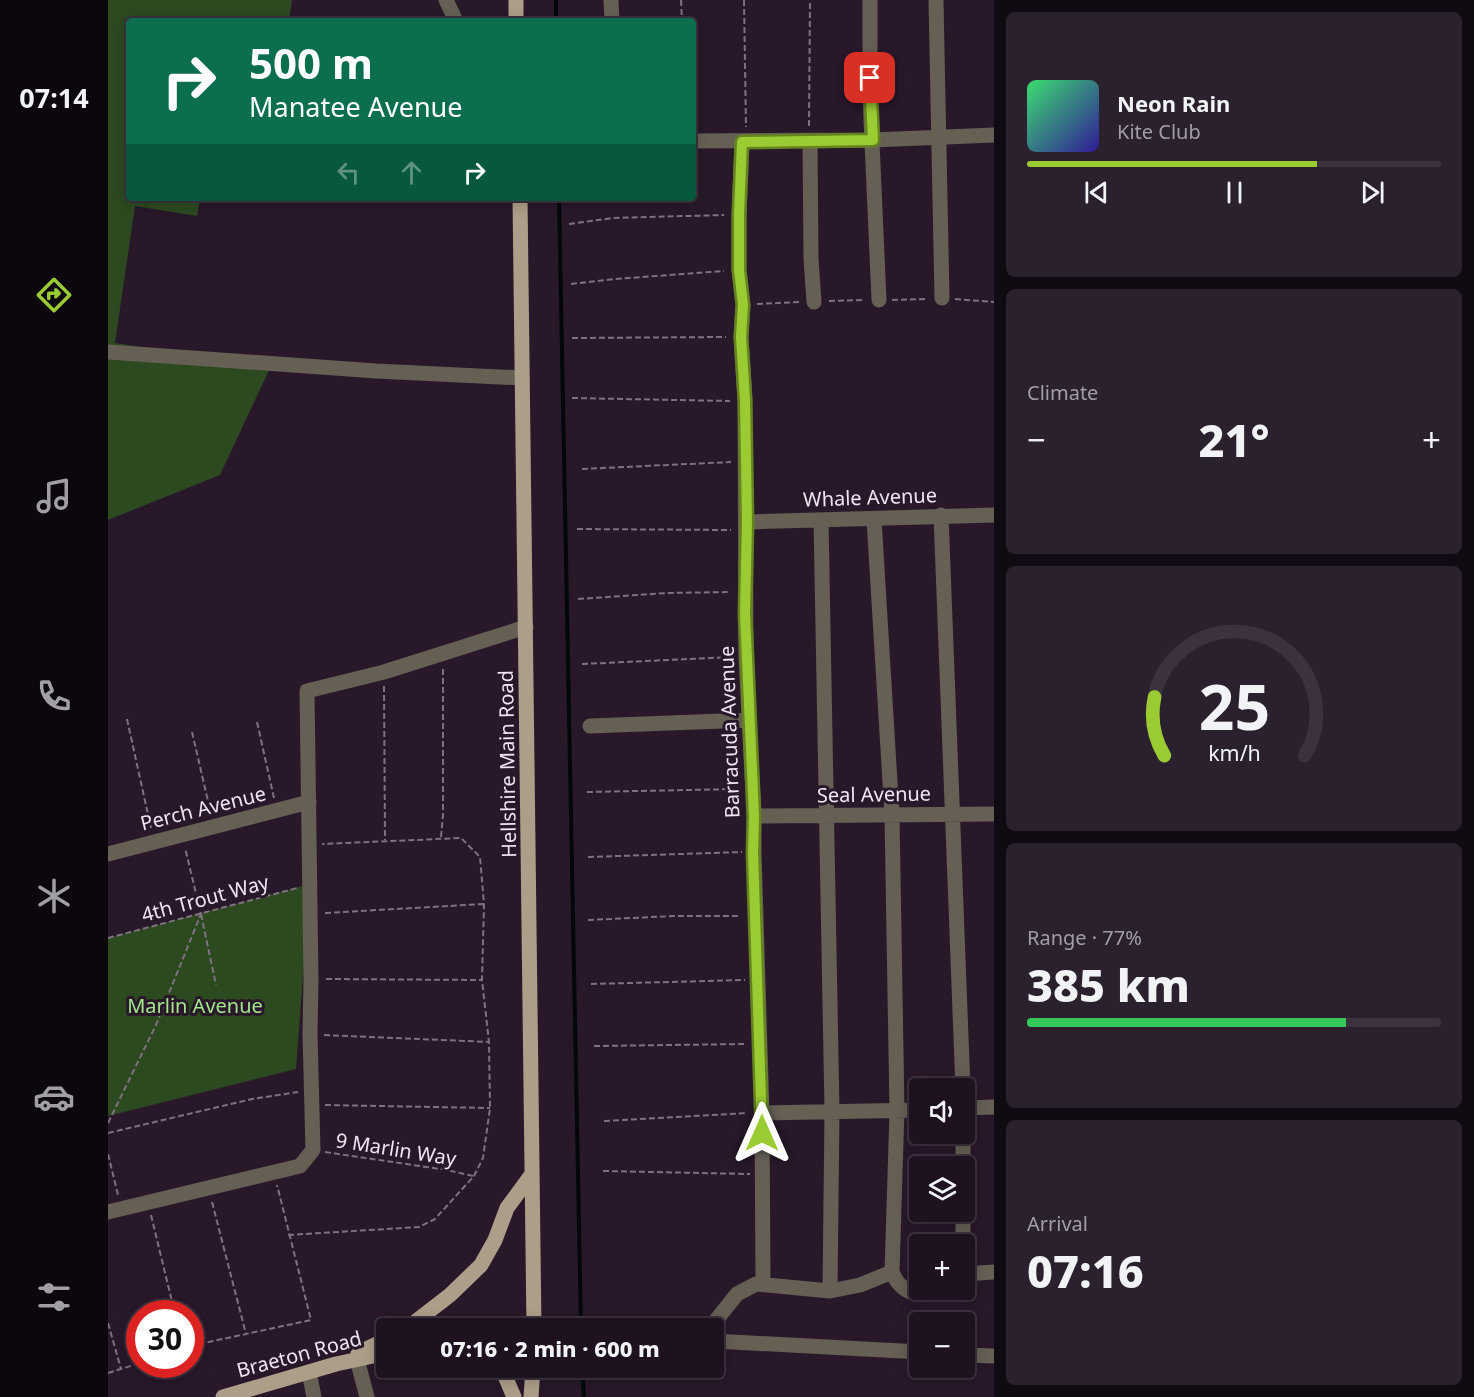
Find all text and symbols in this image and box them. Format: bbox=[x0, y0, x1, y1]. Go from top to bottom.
text: 500 m bbox=[249, 34, 373, 91]
icon: right bbox=[150, 42, 228, 120]
pin bbox=[844, 52, 895, 103]
icon: arrive bbox=[853, 61, 886, 94]
text: 07:14 bbox=[19, 79, 89, 116]
text: Manatee Avenue bbox=[249, 88, 463, 125]
text: Neon Rain bbox=[1117, 88, 1230, 118]
text: Kite Club bbox=[1117, 118, 1201, 145]
icon: left bbox=[332, 156, 365, 189]
icon: ahead bbox=[395, 156, 428, 189]
icon: right bbox=[458, 156, 491, 189]
icon: previous bbox=[1080, 176, 1113, 209]
icon: pause bbox=[1218, 176, 1251, 209]
icon: next bbox=[1356, 176, 1389, 209]
icon: directions bbox=[33, 274, 75, 316]
text: Climate bbox=[1027, 379, 1098, 406]
text: 21° bbox=[1198, 409, 1270, 470]
text: − bbox=[1027, 417, 1046, 462]
text: + bbox=[1422, 417, 1441, 462]
icon: music bbox=[33, 475, 75, 517]
street label: Whale Avenue bbox=[803, 481, 937, 513]
street label: Barracuda Avenue bbox=[712, 645, 746, 819]
text: 25 bbox=[1198, 663, 1270, 748]
street label: Hellshire Main Road bbox=[492, 670, 522, 858]
icon: phone bbox=[33, 675, 75, 717]
text: km/h bbox=[1208, 738, 1260, 767]
street label: Perch Avenue bbox=[137, 779, 269, 837]
street label: Seal Avenue bbox=[817, 780, 931, 808]
street label: 4th Trout Way bbox=[138, 868, 272, 928]
icon: climate bbox=[33, 875, 75, 917]
text: Range · 77% bbox=[1027, 924, 1142, 951]
text: 385 km bbox=[1027, 954, 1190, 1015]
park label: Marlin Avenue bbox=[127, 992, 263, 1019]
icon: car bbox=[33, 1076, 75, 1118]
map controls bbox=[909, 1078, 975, 1378]
button: sound bbox=[909, 1078, 975, 1144]
position arrow bbox=[730, 1101, 794, 1165]
street label: 9 Marlin Way bbox=[334, 1126, 459, 1172]
button: layers bbox=[909, 1156, 975, 1222]
text: Arrival bbox=[1027, 1210, 1088, 1237]
button: + bbox=[909, 1234, 975, 1300]
text: 07:16 bbox=[1027, 1240, 1144, 1301]
icon: filters bbox=[33, 1276, 75, 1318]
speed limit sign: 30 bbox=[126, 1300, 204, 1378]
button: − bbox=[909, 1312, 975, 1378]
street label: Braeton Road bbox=[234, 1324, 364, 1384]
text: 07:16 · 2 min · 600 m bbox=[440, 1333, 660, 1363]

